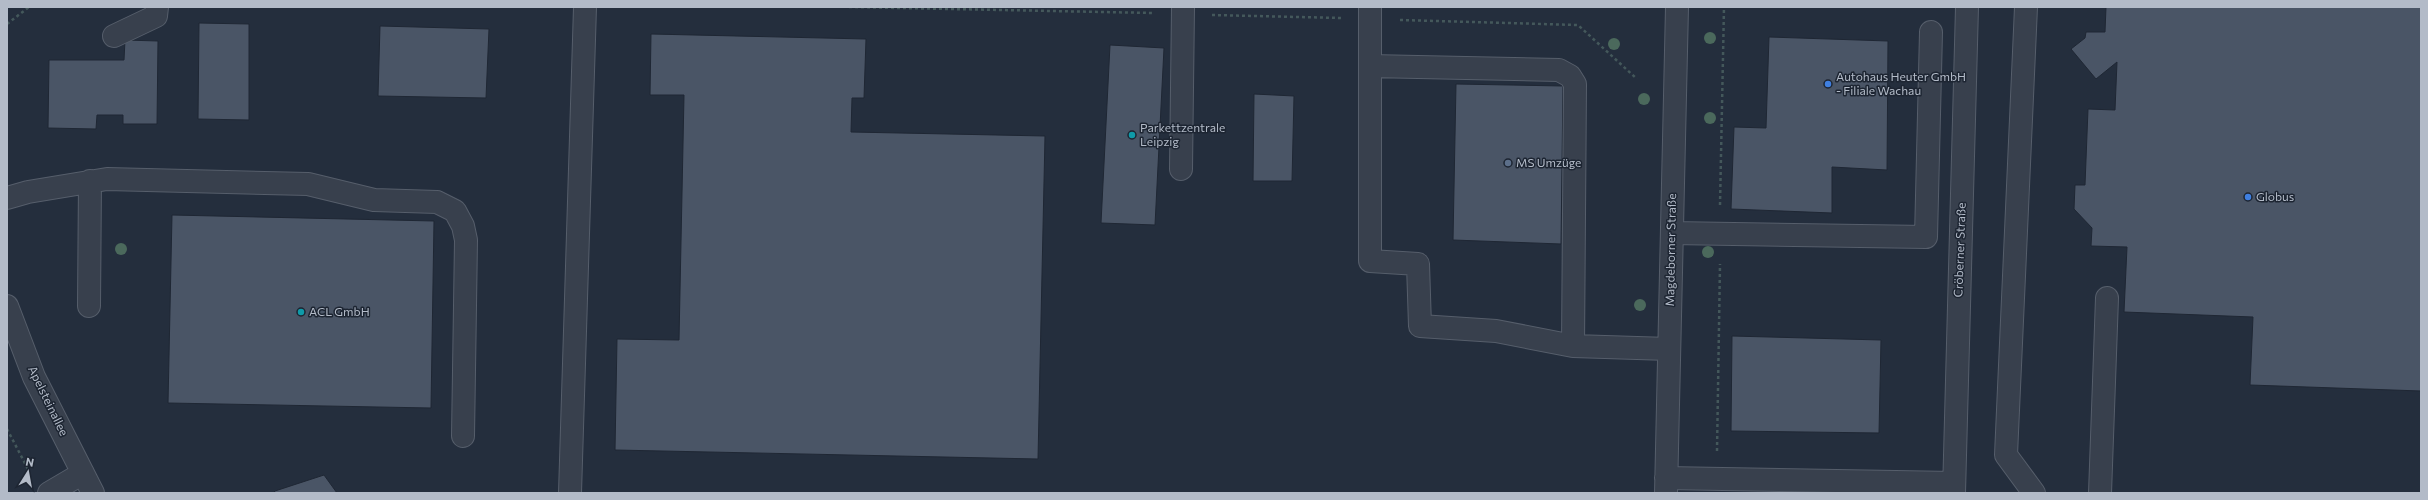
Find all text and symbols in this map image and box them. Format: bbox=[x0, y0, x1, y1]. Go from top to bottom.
place label: Autohaus Heuter GmbH - Filiale Wachau bbox=[1836, 69, 1966, 97]
marker: Autohaus Heuter GmbH - Filiale Wachau bbox=[1823, 79, 1833, 89]
place label: Parkettzentrale Leipzig bbox=[1140, 120, 1225, 148]
marker: Parkettzentrale Leipzig bbox=[1127, 130, 1137, 140]
place label: MS Umzüge bbox=[1516, 155, 1581, 169]
marker: MS Umzüge bbox=[1503, 158, 1513, 168]
place label: Globus bbox=[2256, 189, 2294, 203]
marker: Globus bbox=[2243, 192, 2253, 202]
street label: Magdeborner Straße bbox=[1662, 193, 1678, 307]
street label: Cröberner Straße bbox=[1950, 202, 1968, 298]
place label: ACL GmbH bbox=[309, 304, 370, 318]
marker: ACL GmbH bbox=[296, 307, 306, 317]
street label: Apelsteinallee bbox=[26, 363, 72, 438]
north arrow bbox=[8, 452, 48, 492]
text: N bbox=[25, 455, 35, 469]

